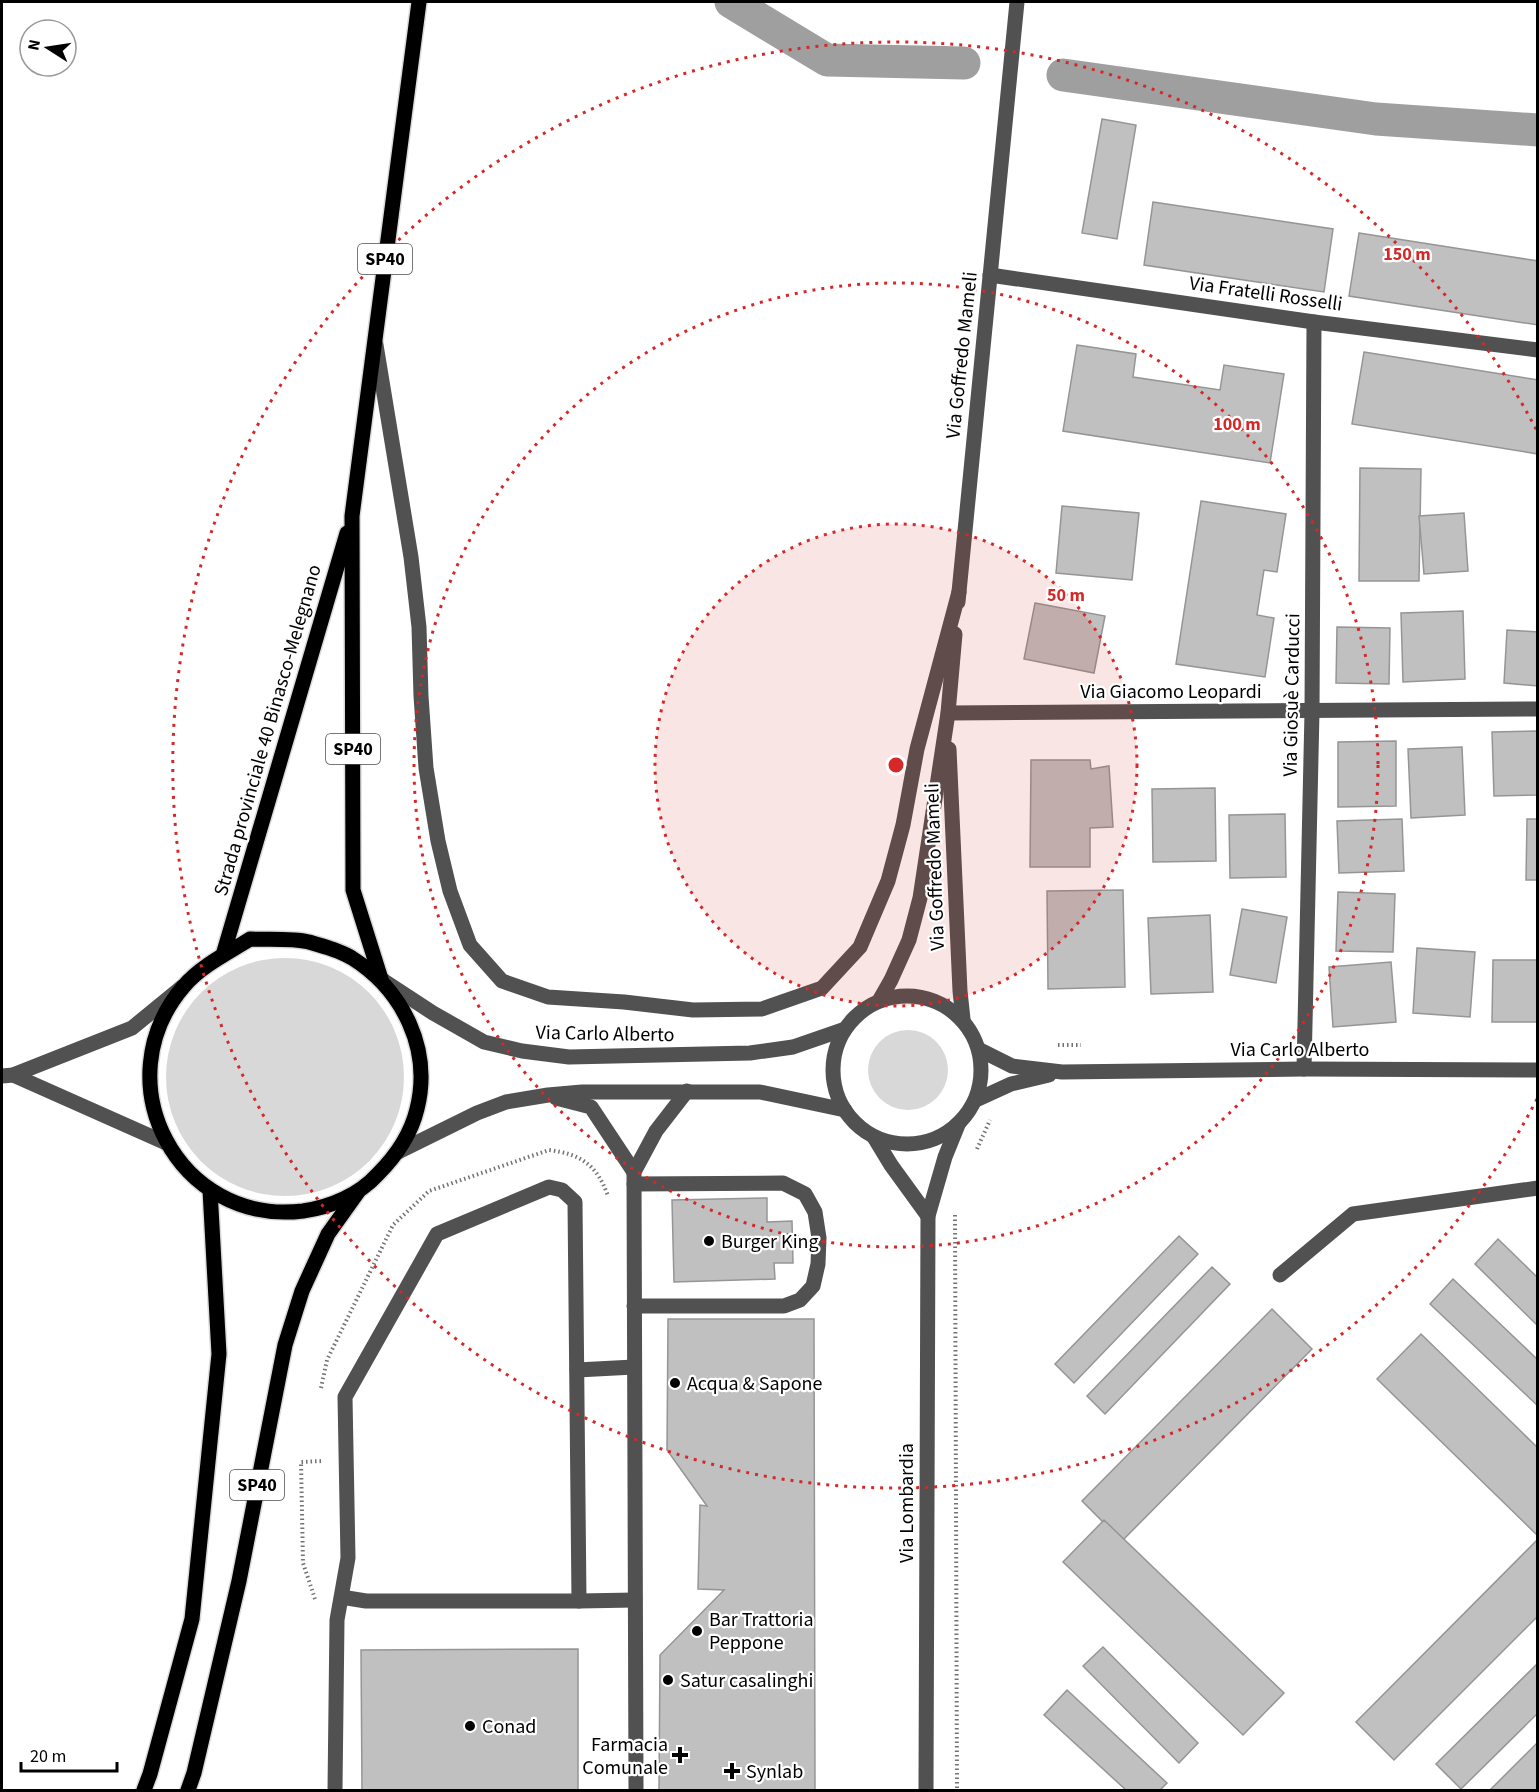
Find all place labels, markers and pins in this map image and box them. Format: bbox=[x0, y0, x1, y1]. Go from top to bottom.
centre of rings bbox=[886, 755, 906, 775]
place label: Burger King bbox=[721, 1228, 819, 1256]
marker: Burger King bbox=[702, 1234, 716, 1248]
place label: Acqua & Sapone bbox=[687, 1370, 822, 1398]
marker: Acqua & Sapone bbox=[668, 1376, 682, 1390]
place label: Bar Trattoria Peppone bbox=[709, 1606, 813, 1657]
marker: Bar Trattoria Peppone bbox=[690, 1624, 704, 1638]
place label: Satur casalinghi bbox=[680, 1667, 813, 1695]
marker: Satur casalinghi bbox=[661, 1673, 675, 1687]
place label: Conad bbox=[482, 1713, 536, 1741]
marker: Conad bbox=[463, 1719, 477, 1733]
place label: Farmacia Comunale bbox=[582, 1731, 668, 1782]
marker: Farmacia Comunale bbox=[673, 1748, 687, 1762]
place label: Synlab bbox=[746, 1758, 803, 1786]
marker: Synlab bbox=[723, 1762, 741, 1780]

